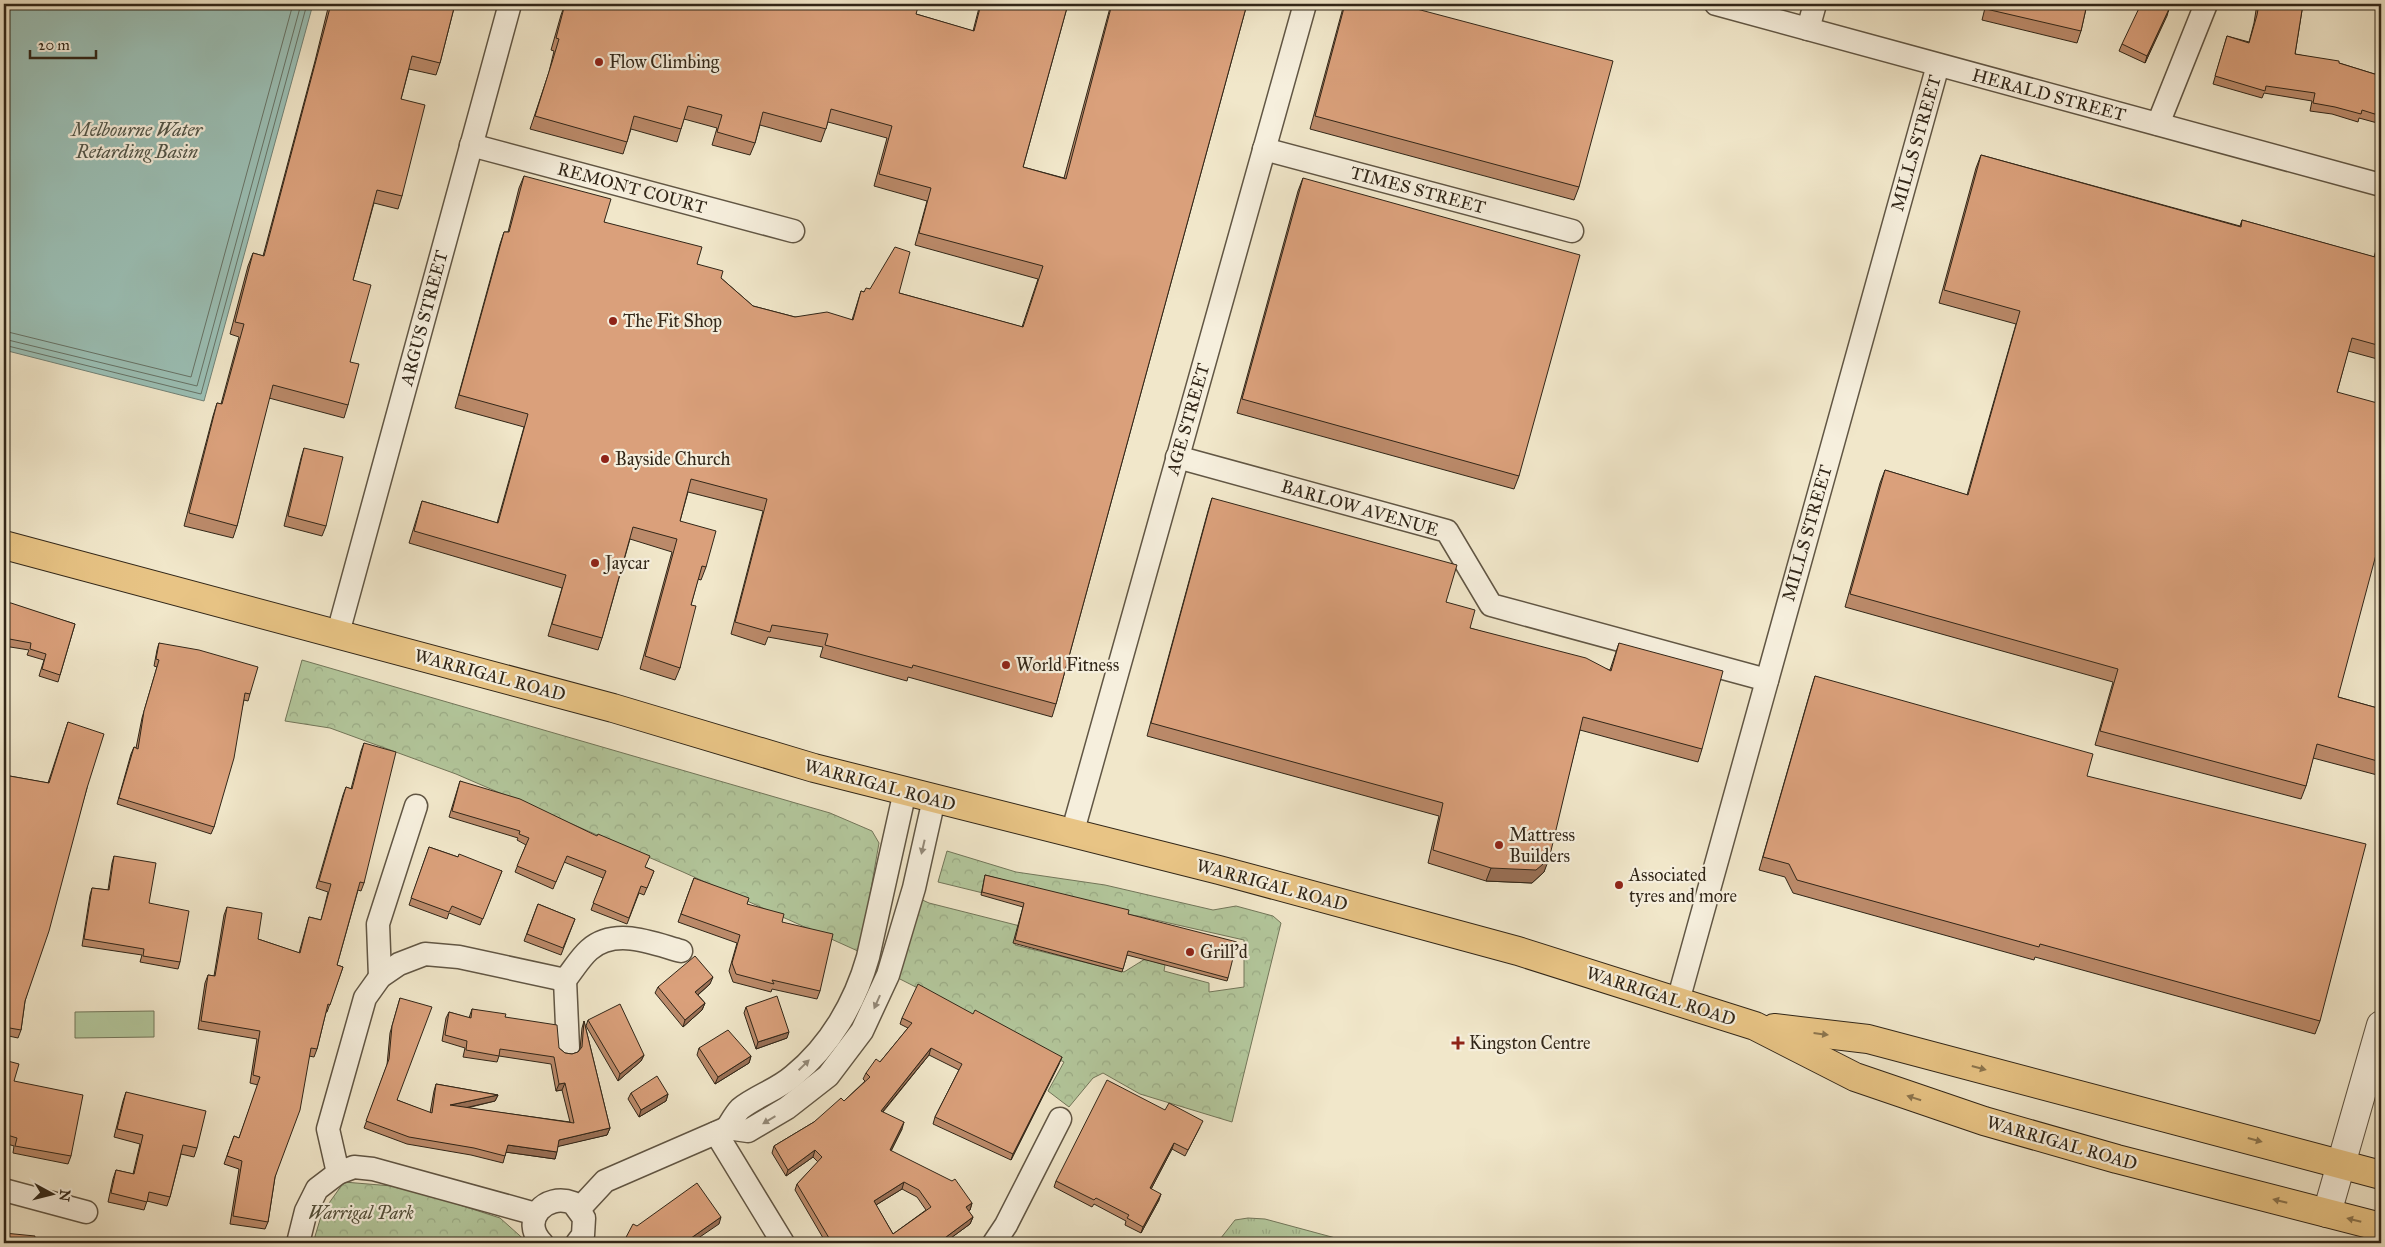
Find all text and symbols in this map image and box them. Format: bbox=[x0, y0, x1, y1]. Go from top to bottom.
scale bar bbox=[30, 28, 96, 60]
text: 20 m bbox=[38, 36, 70, 54]
place label: Flow Climbing bbox=[609, 51, 720, 74]
marker: Flow Climbing bbox=[593, 56, 605, 68]
street label: HERALD STREET bbox=[1970, 64, 2128, 126]
street label: MILLS STREET bbox=[1886, 72, 1946, 214]
water label: Melbourne Water Retarding Basin bbox=[70, 118, 204, 163]
street label: REMONT COURT bbox=[555, 157, 709, 219]
street label: TIMES STREET bbox=[1348, 161, 1488, 219]
street label: ARGUS STREET bbox=[395, 248, 453, 389]
place label: The Fit Shop bbox=[623, 310, 722, 332]
marker: The Fit Shop bbox=[607, 315, 619, 327]
street label: AGE STREET bbox=[1161, 361, 1214, 478]
place label: Bayside Church bbox=[615, 448, 731, 470]
marker: Bayside Church bbox=[599, 453, 611, 465]
street label: MILLS STREET bbox=[1777, 462, 1837, 604]
street label: BARLOW AVENUE bbox=[1279, 475, 1441, 541]
place label: Jaycar bbox=[603, 552, 650, 575]
marker: Jaycar bbox=[589, 557, 601, 569]
street label: WARRIGAL ROAD bbox=[412, 644, 568, 706]
place label: World Fitness bbox=[1016, 654, 1119, 676]
marker: World Fitness bbox=[1000, 659, 1012, 671]
street label: WARRIGAL ROAD bbox=[802, 754, 958, 816]
place label: Mattress Builders bbox=[1509, 824, 1575, 867]
one-way arrow bbox=[919, 839, 927, 854]
marker: Mattress Builders bbox=[1493, 839, 1505, 851]
street label: WARRIGAL ROAD bbox=[1194, 854, 1350, 916]
place label: Associated tyres and more bbox=[1628, 864, 1737, 907]
marker: Associated tyres and more bbox=[1613, 879, 1625, 891]
place label: Grill'd bbox=[1200, 941, 1248, 963]
marker: Grill'd bbox=[1184, 946, 1196, 958]
street label: WARRIGAL ROAD bbox=[1584, 961, 1738, 1031]
one-way arrow bbox=[872, 995, 880, 1009]
one-way arrow bbox=[1813, 1030, 1829, 1038]
place label: Kingston Centre bbox=[1469, 1032, 1591, 1055]
marker: Kingston Centre bbox=[1451, 1036, 1465, 1050]
one-way arrow bbox=[798, 1060, 810, 1072]
one-way arrow bbox=[1972, 1065, 1987, 1073]
one-way arrow bbox=[1906, 1094, 1921, 1101]
street label: WARRIGAL ROAD bbox=[1984, 1111, 2140, 1175]
one-way arrow bbox=[762, 1115, 776, 1124]
one-way arrow bbox=[2248, 1137, 2263, 1145]
north arrow bbox=[28, 1170, 78, 1220]
text: N bbox=[55, 1189, 74, 1203]
one-way arrow bbox=[2273, 1197, 2288, 1205]
park label: Warrigal Park bbox=[308, 1202, 414, 1224]
one-way arrow bbox=[2347, 1216, 2362, 1224]

